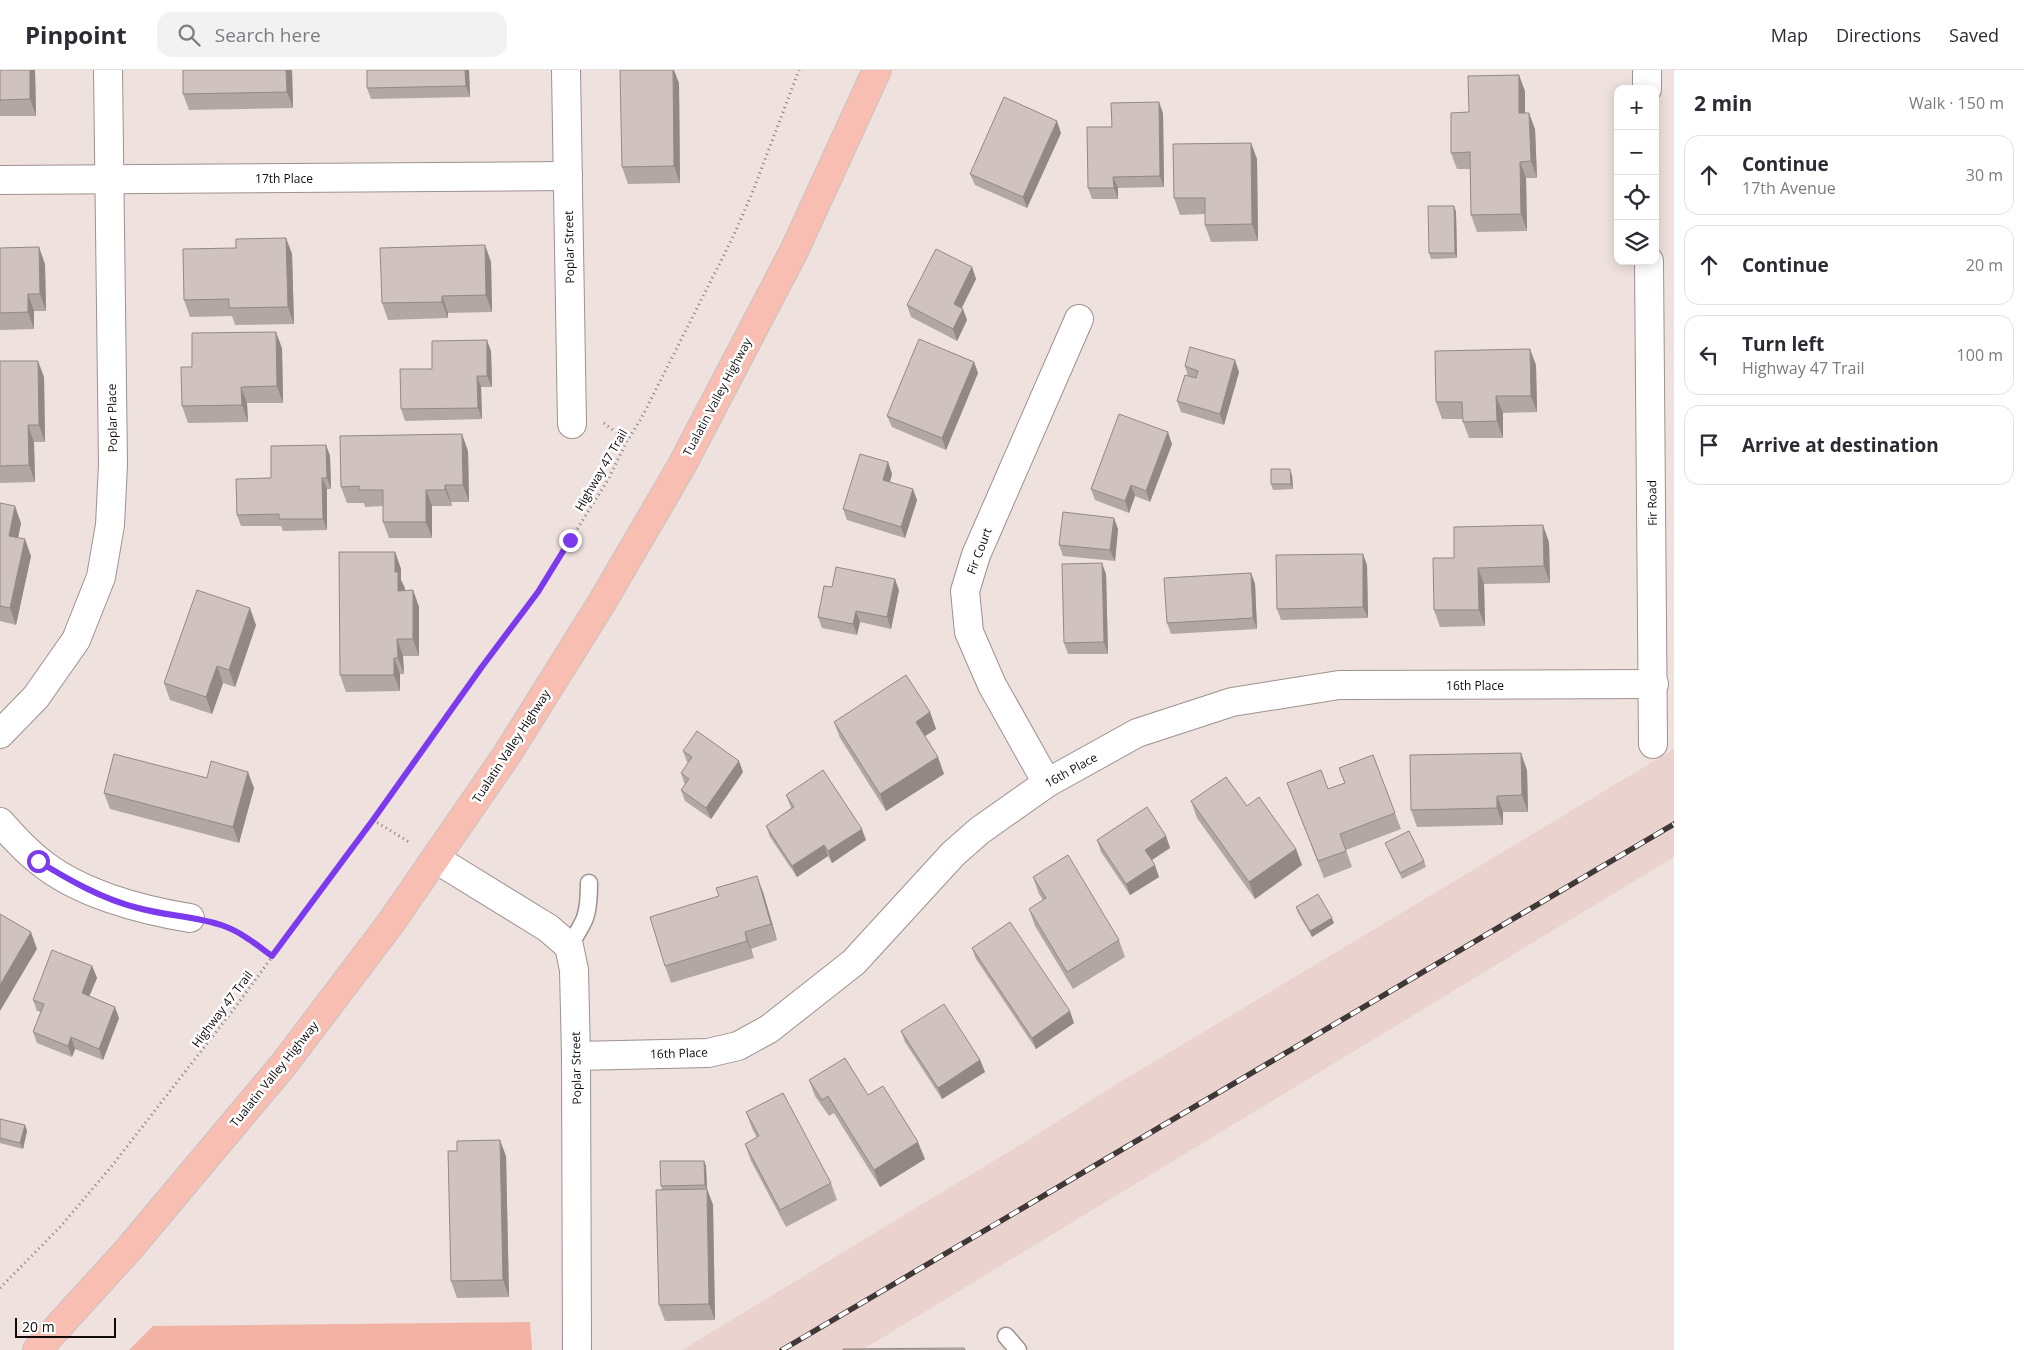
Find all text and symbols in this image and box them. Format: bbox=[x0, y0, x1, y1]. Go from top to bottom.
search box bbox=[157, 12, 507, 57]
text: Pinpoint bbox=[25, 18, 127, 51]
icon: search bbox=[175, 21, 203, 49]
text: Search here bbox=[215, 22, 321, 48]
text: Map bbox=[1771, 23, 1808, 47]
text: Directions bbox=[1836, 23, 1921, 47]
text: Saved bbox=[1949, 23, 1999, 47]
map controls bbox=[1614, 85, 1659, 265]
button: + bbox=[1614, 85, 1659, 130]
text: 2 min bbox=[1694, 89, 1752, 117]
text: Walk · 150 m bbox=[1909, 92, 2004, 114]
button: − bbox=[1614, 130, 1659, 175]
text: Continue bbox=[1742, 151, 1829, 177]
icon: ahead bbox=[1695, 161, 1723, 189]
text: 30 m bbox=[1966, 164, 2003, 186]
street label: 17th Place bbox=[255, 170, 313, 187]
button: locate bbox=[1614, 175, 1659, 220]
text: 17th Avenue bbox=[1742, 177, 1836, 199]
street label: Poplar Street bbox=[560, 210, 578, 284]
button: layers bbox=[1614, 220, 1659, 265]
icon: ahead bbox=[1695, 251, 1723, 279]
text: Continue bbox=[1742, 252, 1829, 278]
text: 20 m bbox=[1966, 254, 2003, 276]
text: Turn left bbox=[1742, 331, 1824, 357]
street label: Tualatin Valley Highway bbox=[679, 334, 756, 459]
icon: left bbox=[1695, 341, 1723, 369]
text: 100 m bbox=[1957, 344, 2003, 366]
text: Highway 47 Trail bbox=[1742, 357, 1865, 379]
street label: Poplar Place bbox=[103, 383, 121, 453]
street label: Highway 47 Trail bbox=[571, 426, 631, 514]
icon: arrive bbox=[1695, 431, 1723, 459]
text: Arrive at destination bbox=[1742, 432, 1939, 458]
street label: Fir Road bbox=[1643, 480, 1661, 526]
street label: Fir Court bbox=[962, 525, 996, 577]
route end bbox=[559, 529, 582, 552]
street label: 16th Place bbox=[1446, 677, 1504, 694]
street label: Tualatin Valley Highway bbox=[468, 685, 554, 806]
street label: 16th Place bbox=[1042, 748, 1101, 791]
route start bbox=[27, 850, 50, 873]
street label: Highway 47 Trail bbox=[188, 967, 256, 1051]
street label: Tualatin Valley Highway bbox=[226, 1017, 323, 1130]
street label: Poplar Street bbox=[567, 1031, 585, 1105]
street label: 16th Place bbox=[650, 1043, 708, 1063]
scale bar bbox=[15, 1315, 116, 1338]
text: 20 m bbox=[22, 1317, 55, 1336]

